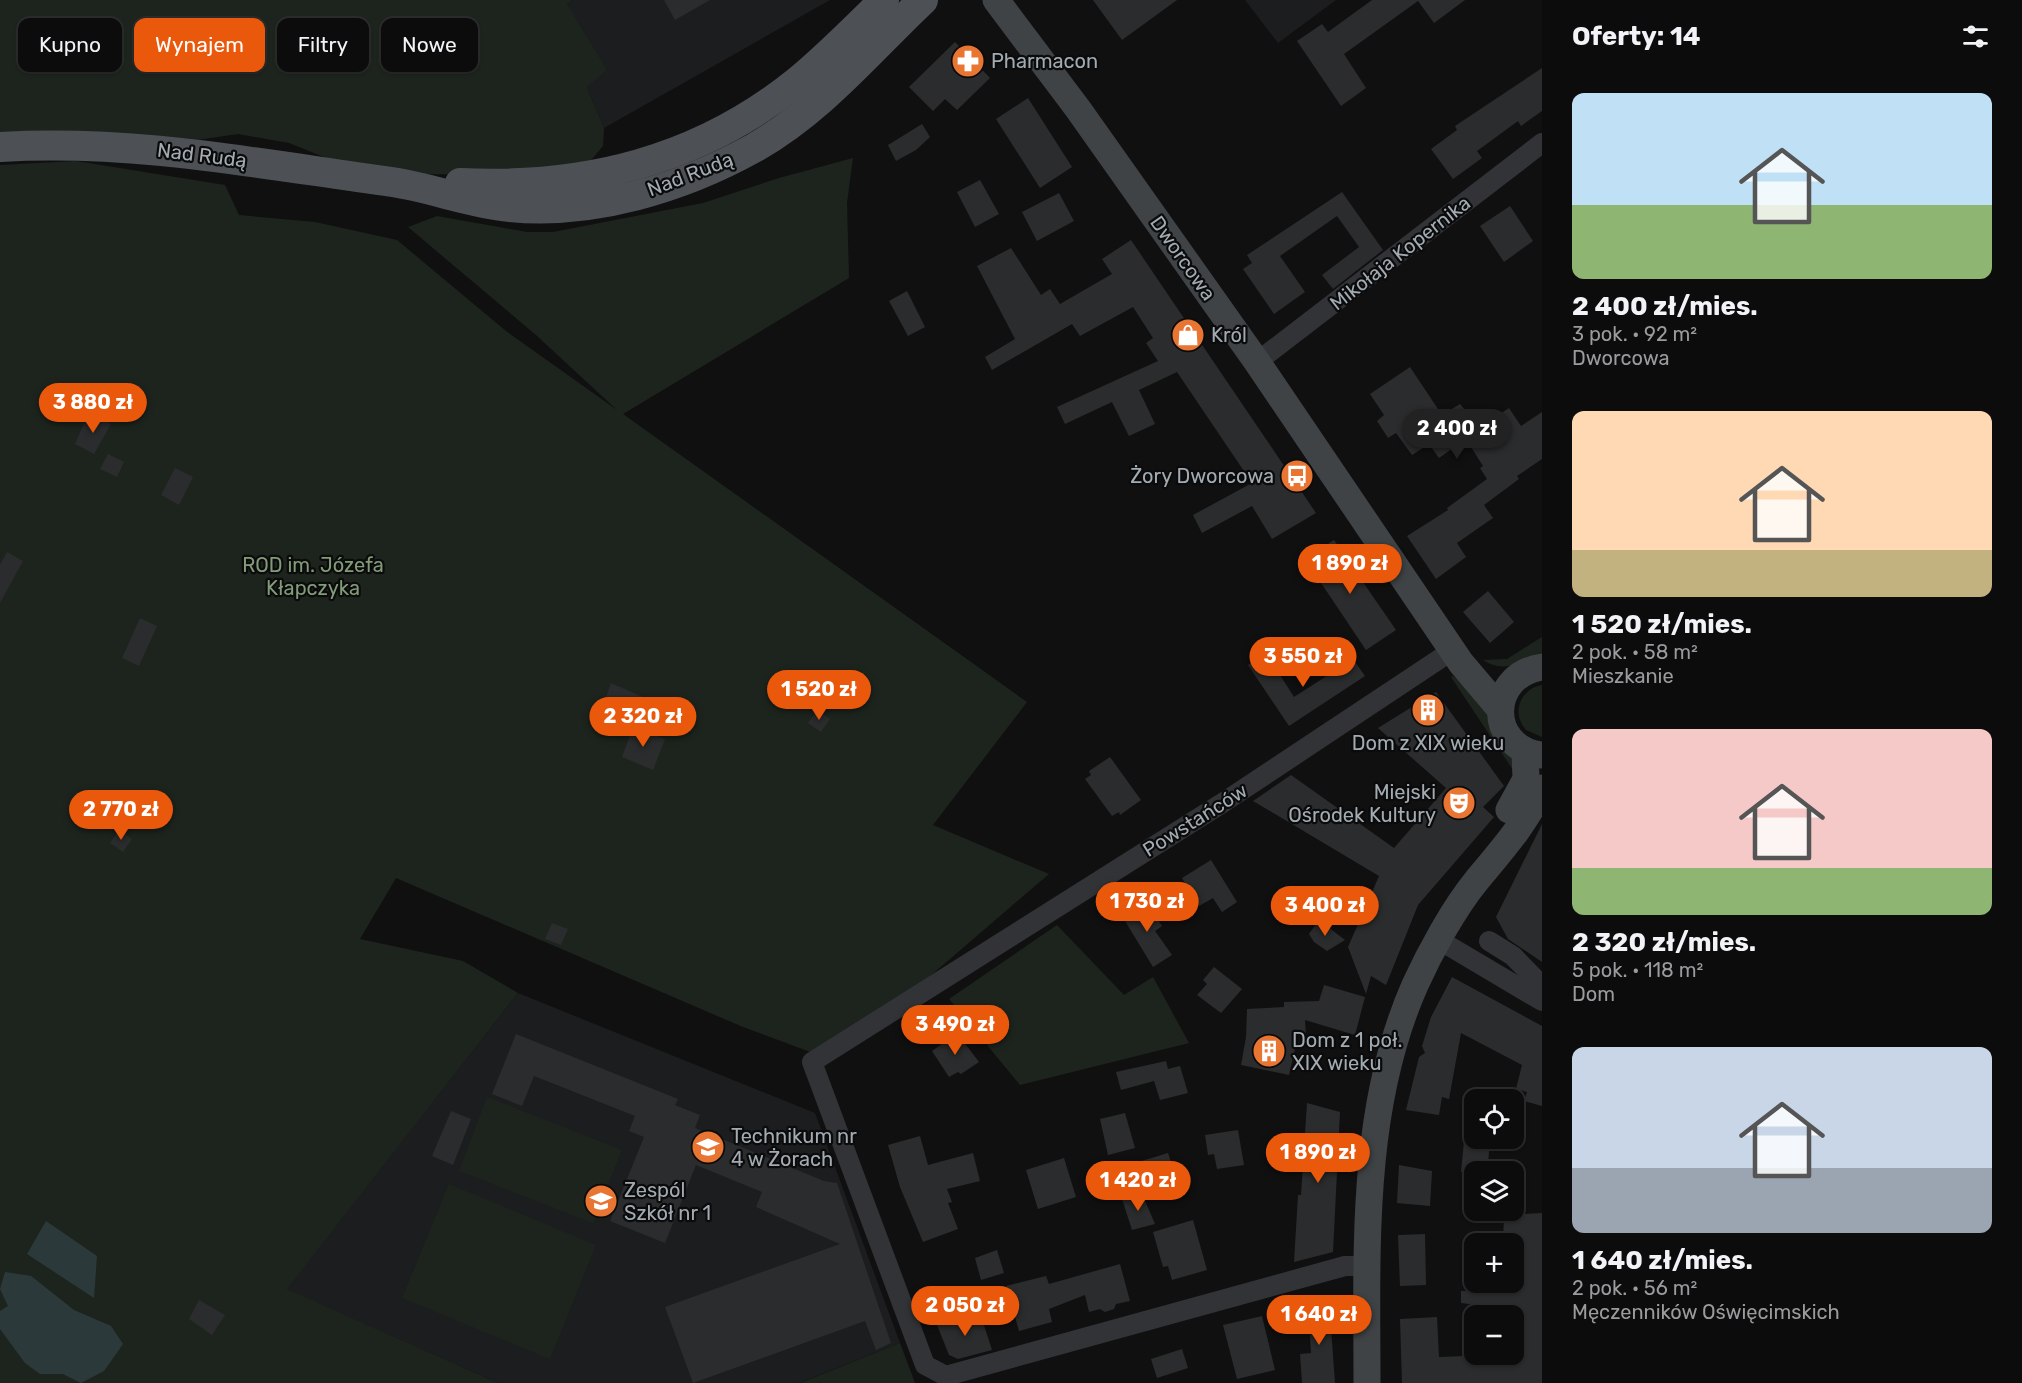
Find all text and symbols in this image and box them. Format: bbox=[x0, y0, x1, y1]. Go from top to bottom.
chip: Kupno bbox=[18, 18, 122, 72]
chip: Wynajem bbox=[134, 18, 265, 72]
chip: Filtry bbox=[277, 18, 369, 72]
chip: Nowe bbox=[381, 18, 478, 72]
icon: filters bbox=[1959, 20, 1992, 53]
text: Oferty: 14 bbox=[1572, 21, 1701, 52]
pharmacy icon: Pharmacon bbox=[950, 43, 986, 79]
place label: Pharmacon bbox=[991, 49, 1098, 73]
icon: home bbox=[1728, 132, 1836, 240]
street label: Nad Rudą bbox=[156, 138, 248, 172]
street label: Nad Rudą bbox=[644, 147, 736, 201]
street label: Mikołaja Kopernika bbox=[1325, 191, 1475, 315]
street label: Dworcowa bbox=[1145, 211, 1221, 305]
text: 2 400 zł/mies. bbox=[1572, 291, 1758, 322]
shop icon: Król bbox=[1170, 317, 1206, 353]
text: 3 pok. · 92 m² bbox=[1572, 322, 1697, 346]
place label: Król bbox=[1211, 323, 1247, 347]
text: Dworcowa bbox=[1572, 346, 1669, 370]
pin: 3 880 zł bbox=[31, 383, 155, 434]
text: 3 880 zł bbox=[53, 390, 133, 414]
pin: 2 400 zł bbox=[1395, 409, 1519, 460]
text: 2 400 zł bbox=[1417, 416, 1497, 440]
icon: home bbox=[1728, 450, 1836, 558]
bus stop icon: Żory Dworcowa bbox=[1279, 458, 1315, 494]
place label: Żory Dworcowa bbox=[1130, 464, 1274, 488]
pin: 1 890 zł bbox=[1288, 544, 1412, 595]
text: 1 890 zł bbox=[1312, 551, 1388, 575]
park label: ROD im. Józefa Kłapczyka bbox=[242, 553, 384, 600]
text: 1 520 zł/mies. bbox=[1572, 609, 1752, 640]
pin: 3 550 zł bbox=[1241, 637, 1365, 688]
text: 2 pok. · 58 m² bbox=[1572, 640, 1698, 664]
text: 3 550 zł bbox=[1263, 644, 1343, 668]
text: Mieszkanie bbox=[1572, 664, 1674, 688]
pin: 1 520 zł bbox=[757, 670, 881, 721]
text: 1 520 zł bbox=[781, 677, 857, 701]
building icon: Dom z XIX wieku bbox=[1410, 692, 1446, 728]
pin: 2 320 zł bbox=[581, 697, 705, 748]
text: 2 320 zł bbox=[603, 704, 683, 728]
place label: Dom z XIX wieku bbox=[1352, 731, 1504, 755]
icon: home bbox=[1728, 768, 1836, 876]
street label: Powstańców bbox=[1138, 778, 1252, 862]
place label: Miejski Ośrodek Kultury bbox=[1288, 780, 1436, 827]
theatre icon: Miejski Ośrodek Kultury bbox=[1441, 785, 1477, 821]
pin: 2 770 zł bbox=[59, 790, 183, 841]
text: 2 770 zł bbox=[83, 797, 159, 821]
pin: 1 730 zł bbox=[1085, 882, 1209, 933]
pin: 3 400 zł bbox=[1263, 886, 1387, 937]
text: 1 730 zł bbox=[1110, 889, 1184, 913]
text: 3 400 zł bbox=[1285, 893, 1365, 917]
text: 2 320 zł/mies. bbox=[1572, 927, 1756, 958]
text: 5 pok. · 118 m² bbox=[1572, 958, 1703, 982]
text: Dom bbox=[1572, 982, 1615, 1006]
pin: 3 490 zł bbox=[893, 1005, 1017, 1056]
text: 3 490 zł bbox=[915, 1012, 995, 1036]
place label: Dom z 1 poł. XIX wieku bbox=[1292, 1028, 1402, 1075]
building icon: Dom z 1 poł. XIX wieku bbox=[1251, 1033, 1287, 1069]
icon: home bbox=[1728, 1086, 1836, 1194]
map controls bbox=[1464, 1089, 1524, 1365]
button: locate bbox=[1464, 1089, 1524, 1149]
place label: Technikum nr 4 w Żorach bbox=[731, 1124, 857, 1171]
school or university icon: Technikum nr 4 w Żorach bbox=[690, 1129, 726, 1165]
pin: 1 890 zł bbox=[1256, 1133, 1380, 1184]
text: 1 890 zł bbox=[1280, 1140, 1356, 1164]
pin: 1 420 zł bbox=[1076, 1161, 1200, 1212]
button: layers bbox=[1464, 1161, 1524, 1221]
text: 1 420 zł bbox=[1100, 1168, 1176, 1192]
place label: Zespól Szkół nr 1 bbox=[624, 1178, 711, 1225]
school or university icon: Zespól Szkół nr 1 bbox=[583, 1183, 619, 1219]
button: + bbox=[1464, 1233, 1524, 1293]
text: 1 640 zł/mies. bbox=[1572, 1245, 1753, 1276]
text: 2 pok. · 56 m² bbox=[1572, 1276, 1697, 1300]
pin: 2 050 zł bbox=[903, 1286, 1027, 1337]
text: 2 050 zł bbox=[925, 1293, 1005, 1317]
pin: 1 640 zł bbox=[1257, 1295, 1381, 1346]
text: Męczenników Oświęcimskich bbox=[1572, 1300, 1840, 1324]
text: 1 640 zł bbox=[1281, 1302, 1357, 1326]
button: − bbox=[1464, 1305, 1524, 1365]

